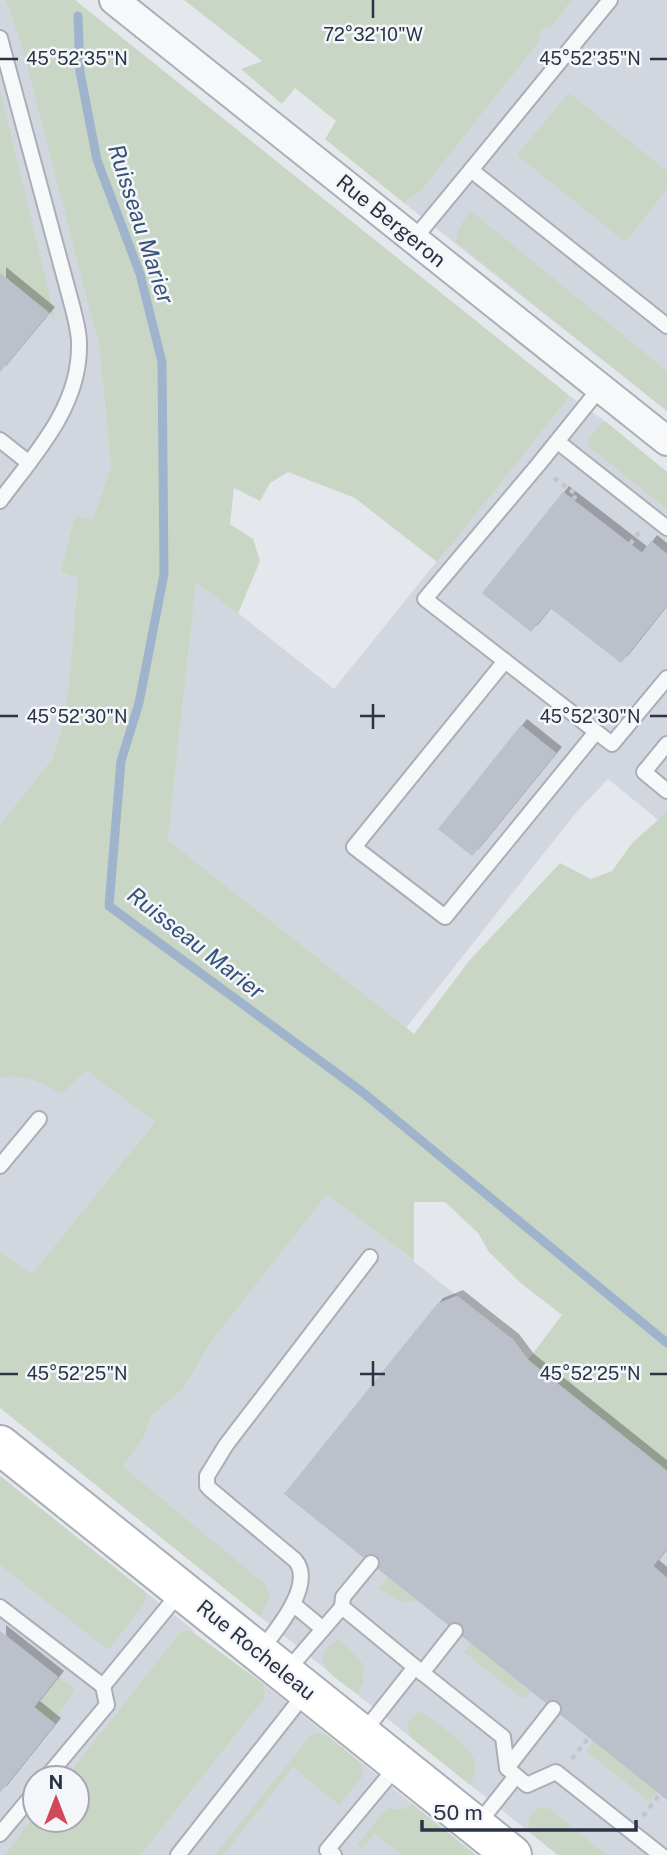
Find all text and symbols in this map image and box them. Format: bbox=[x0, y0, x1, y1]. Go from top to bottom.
text: 72°32'10"W bbox=[323, 24, 423, 45]
text: 45°52'35"N bbox=[26, 48, 128, 69]
text: 45°52'35"N bbox=[539, 48, 641, 69]
water label: Ruisseau Marier bbox=[103, 141, 180, 307]
street label: Rue Bergeron bbox=[332, 169, 451, 272]
text: 45°52'30"N bbox=[26, 706, 128, 727]
text: 45°52'30"N bbox=[539, 706, 641, 727]
water label: Ruisseau Marier bbox=[122, 881, 270, 1005]
text: 45°52'25"N bbox=[26, 1363, 128, 1384]
text: 45°52'25"N bbox=[539, 1363, 641, 1384]
street label: Rue Rocheleau bbox=[192, 1594, 321, 1705]
north arrow bbox=[21, 1764, 91, 1834]
text: N bbox=[49, 1771, 63, 1793]
scale bar bbox=[422, 1788, 636, 1832]
text: 50 m bbox=[433, 1800, 483, 1825]

